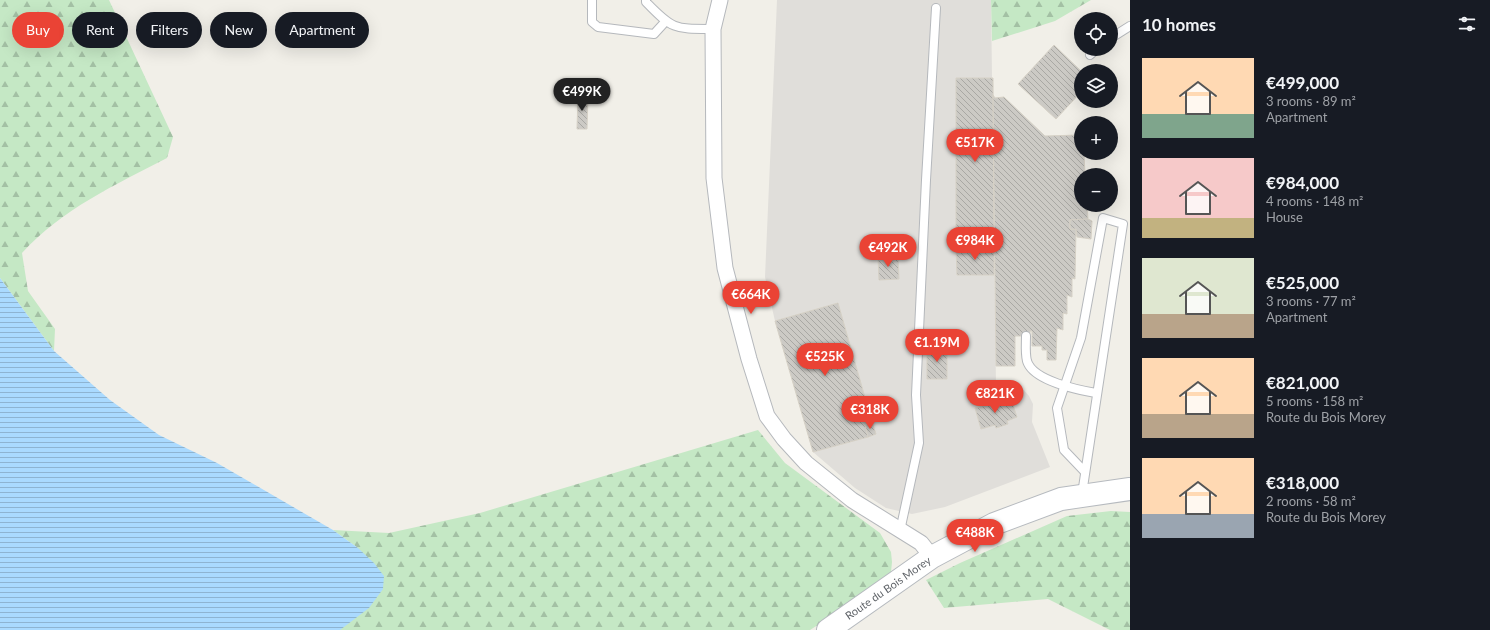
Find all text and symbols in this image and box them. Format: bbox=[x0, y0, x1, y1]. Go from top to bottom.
chip: Buy bbox=[12, 12, 64, 48]
chip: Rent bbox=[72, 12, 128, 48]
chip: Filters bbox=[136, 12, 202, 48]
chip: New bbox=[210, 12, 267, 48]
chip: Apartment bbox=[275, 12, 369, 48]
map controls bbox=[1074, 12, 1118, 212]
button: locate bbox=[1074, 12, 1118, 56]
icon: filters bbox=[1456, 13, 1478, 35]
text: 10 homes bbox=[1142, 14, 1216, 35]
button: layers bbox=[1074, 64, 1118, 108]
text: €499,000 bbox=[1266, 72, 1339, 93]
icon: home bbox=[1174, 74, 1222, 122]
pin: €499K bbox=[554, 78, 610, 112]
text: €499K bbox=[562, 83, 602, 99]
text: 3 rooms · 89 m² bbox=[1266, 93, 1356, 109]
text: Apartment bbox=[1266, 109, 1327, 125]
button: + bbox=[1074, 116, 1118, 160]
pin: €517K bbox=[947, 129, 1003, 163]
text: €517K bbox=[955, 134, 995, 150]
button: − bbox=[1074, 168, 1118, 212]
text: €984,000 bbox=[1266, 172, 1339, 193]
icon: home bbox=[1174, 174, 1222, 222]
text: 4 rooms · 148 m² bbox=[1266, 193, 1363, 209]
text: House bbox=[1266, 209, 1303, 225]
pin: €984K bbox=[947, 227, 1003, 261]
text: €984K bbox=[955, 232, 995, 248]
pin: €492K bbox=[860, 234, 916, 268]
text: €492K bbox=[868, 239, 908, 255]
text: €525,000 bbox=[1266, 272, 1339, 293]
icon: home bbox=[1174, 274, 1222, 322]
pin: €664K bbox=[723, 281, 779, 315]
text: €664K bbox=[731, 286, 771, 302]
text: 3 rooms · 77 m² bbox=[1266, 293, 1356, 309]
text: Apartment bbox=[1266, 309, 1327, 325]
pin: €1.19M bbox=[904, 329, 970, 363]
text: €1.19M bbox=[914, 334, 960, 350]
pin: €525K bbox=[797, 343, 853, 377]
text: €525K bbox=[805, 348, 845, 364]
text: €821,000 bbox=[1266, 372, 1339, 393]
icon: home bbox=[1174, 374, 1222, 422]
pin: €821K bbox=[967, 380, 1023, 414]
text: €821K bbox=[975, 385, 1015, 401]
text: 5 rooms · 158 m² bbox=[1266, 393, 1363, 409]
pin: €318K bbox=[842, 396, 898, 430]
text: €318K bbox=[850, 401, 890, 417]
text: Route du Bois Morey bbox=[1266, 409, 1386, 425]
text: €318,000 bbox=[1266, 472, 1339, 493]
icon: home bbox=[1174, 474, 1222, 522]
text: 2 rooms · 58 m² bbox=[1266, 493, 1356, 509]
text: Route du Bois Morey bbox=[1266, 509, 1386, 525]
pin: €488K bbox=[947, 519, 1003, 553]
text: €488K bbox=[955, 524, 995, 540]
street label: Route du Bois Morey bbox=[842, 553, 933, 622]

